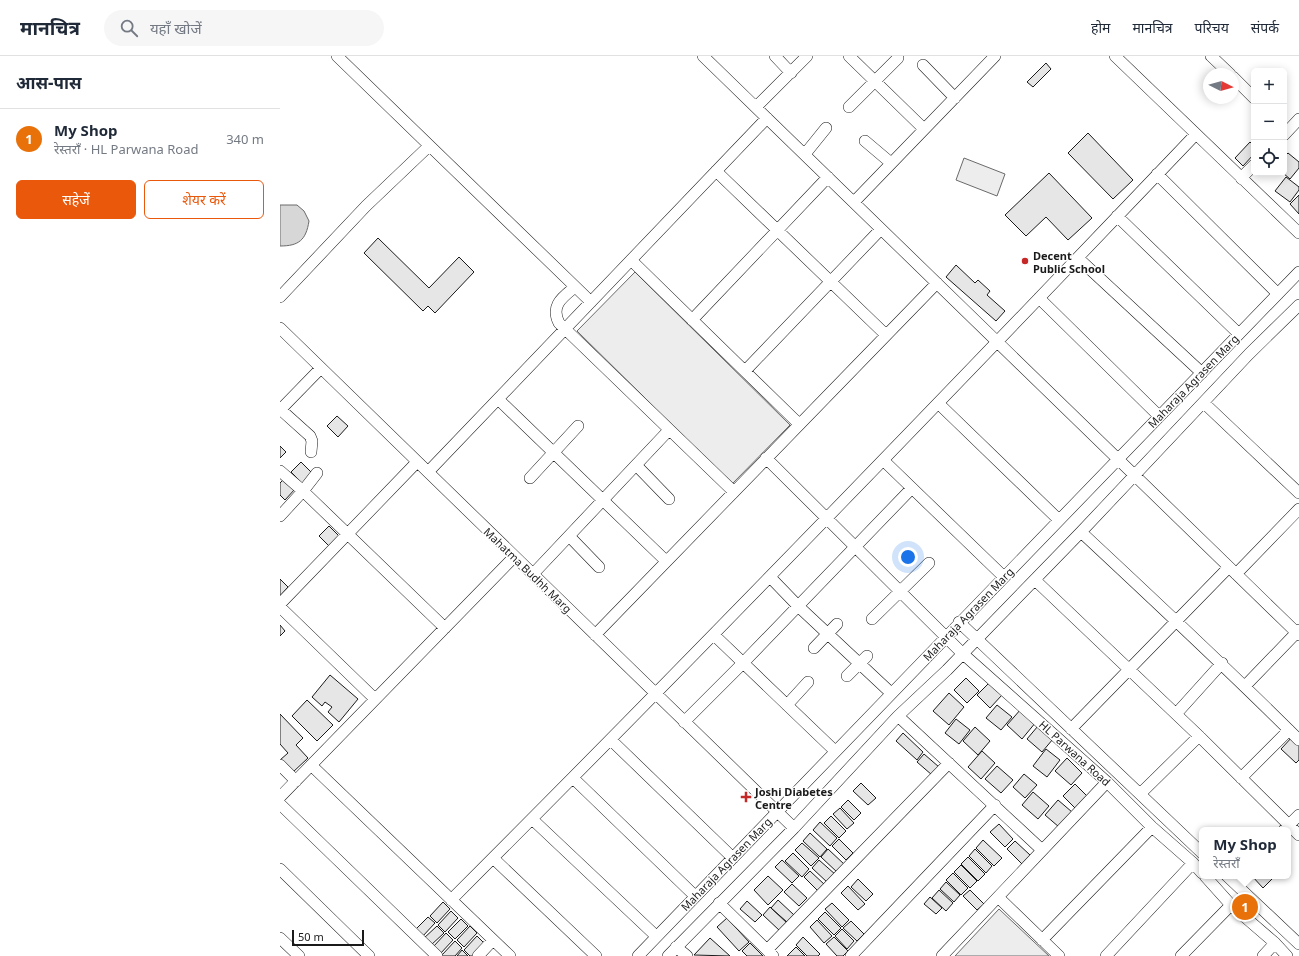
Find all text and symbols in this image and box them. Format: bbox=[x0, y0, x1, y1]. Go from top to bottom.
search box bbox=[104, 10, 384, 46]
text: मानचित्र bbox=[20, 15, 80, 41]
icon: search bbox=[118, 17, 140, 39]
text: यहाँ खोजें bbox=[150, 18, 202, 38]
text: होम bbox=[1091, 18, 1110, 37]
text: मानचित्र bbox=[1132, 18, 1173, 37]
text: परिचय bbox=[1195, 18, 1229, 37]
text: संपर्क bbox=[1251, 18, 1279, 37]
north arrow bbox=[1203, 68, 1239, 104]
map controls bbox=[1251, 68, 1287, 176]
button: + bbox=[1251, 68, 1287, 104]
text: आस-पास bbox=[16, 71, 81, 94]
button: − bbox=[1251, 104, 1287, 140]
text: My Shop bbox=[54, 120, 117, 140]
text: 1 bbox=[25, 130, 33, 148]
text: 340 m bbox=[226, 130, 264, 148]
text: रेस्तराँ · HL Parwana Road bbox=[54, 140, 199, 158]
button: locate bbox=[1251, 140, 1287, 176]
button: सहेजें bbox=[16, 180, 136, 219]
button: शेयर करें bbox=[144, 180, 264, 219]
place label: Decent Public School bbox=[1033, 248, 1105, 276]
marker: Decent Public School bbox=[1020, 256, 1030, 266]
street label: Maharaja Agrasen Marg bbox=[1144, 331, 1242, 431]
street label: Mahatma Budhh Marg bbox=[481, 524, 575, 616]
your location bbox=[898, 547, 918, 567]
street label: Maharaja Agrasen Marg bbox=[919, 564, 1017, 664]
street label: HL Parwana Road bbox=[1036, 717, 1114, 789]
place label: Joshi Diabetes Centre bbox=[754, 784, 833, 812]
marker: Joshi Diabetes Centre bbox=[740, 791, 752, 803]
street label: Maharaja Agrasen Marg bbox=[677, 814, 775, 914]
popup bbox=[1199, 827, 1291, 879]
text: My Shop bbox=[1213, 834, 1277, 854]
text: रेस्तराँ bbox=[1213, 854, 1240, 872]
pin: 1 bbox=[1232, 892, 1258, 922]
scale bar bbox=[292, 928, 364, 947]
text: 50 m bbox=[298, 929, 324, 944]

